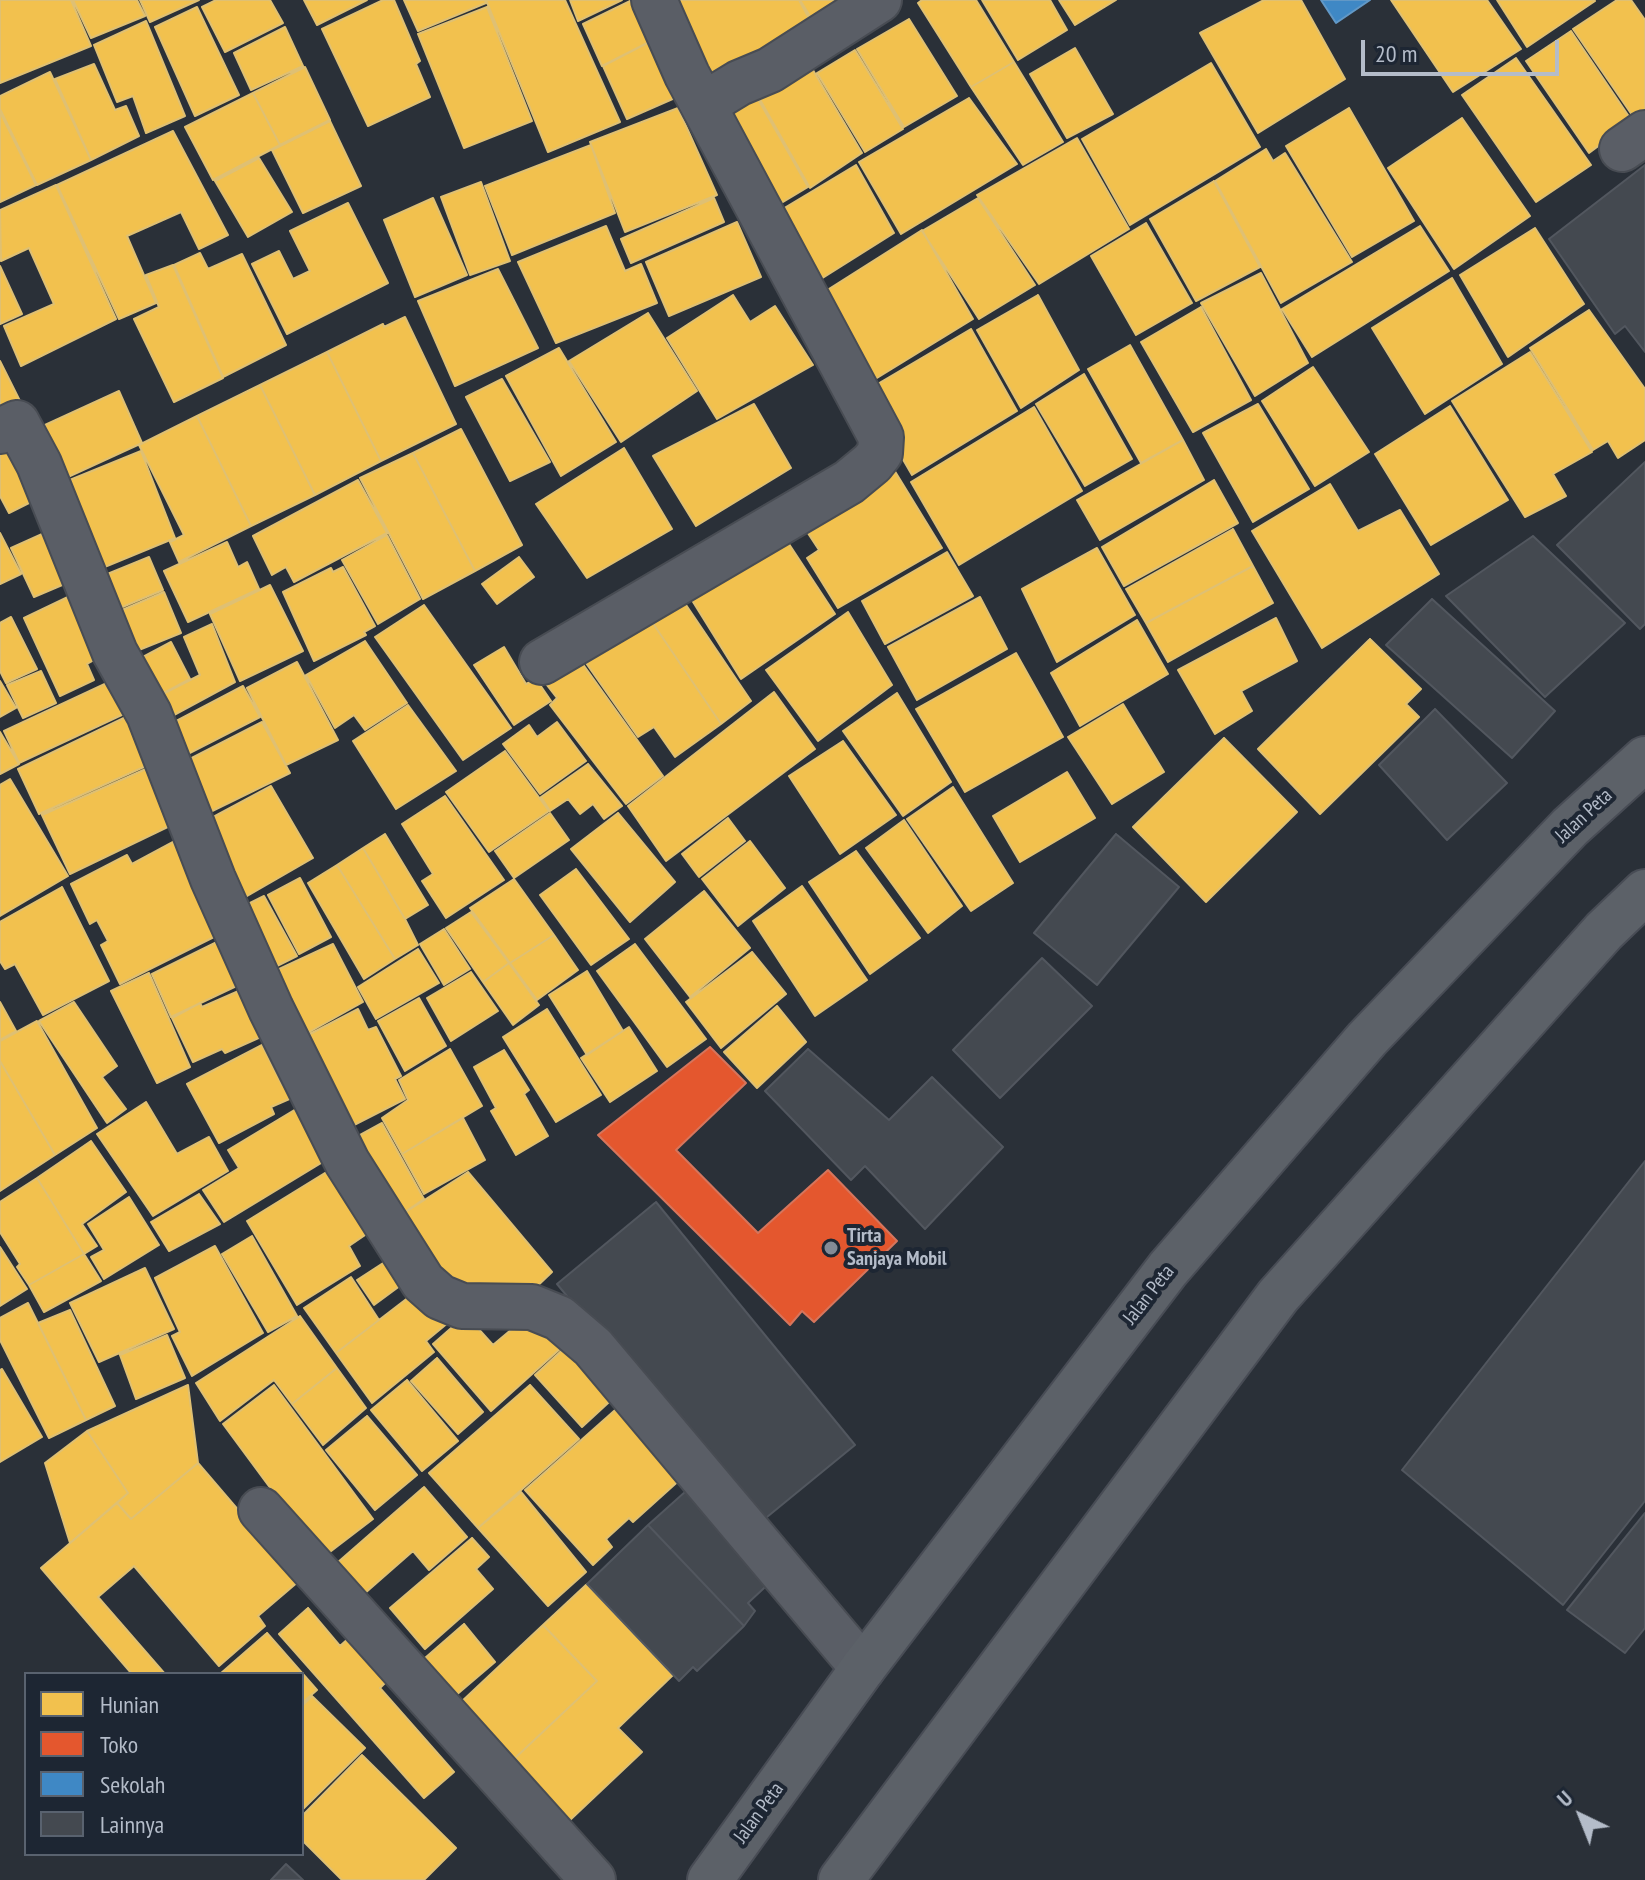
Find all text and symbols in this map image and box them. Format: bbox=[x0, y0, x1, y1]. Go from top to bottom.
scale bar bbox=[1365, 24, 1563, 74]
text: 20 m bbox=[1375, 38, 1417, 69]
street label: Jalan Peta bbox=[1551, 784, 1617, 848]
place label: Tirta Sanjaya Mobil bbox=[847, 1224, 947, 1271]
marker: Tirta Sanjaya Mobil bbox=[822, 1239, 840, 1257]
street label: Jalan Peta bbox=[1118, 1261, 1180, 1329]
legend bbox=[24, 1672, 304, 1856]
text: Hunian bbox=[100, 1689, 159, 1720]
text: Toko bbox=[100, 1729, 138, 1760]
text: Sekolah bbox=[100, 1769, 165, 1800]
north arrow bbox=[1541, 1776, 1621, 1856]
street label: Jalan Peta bbox=[729, 1778, 789, 1848]
text: U bbox=[1551, 1784, 1578, 1813]
text: Lainnya bbox=[100, 1809, 164, 1840]

